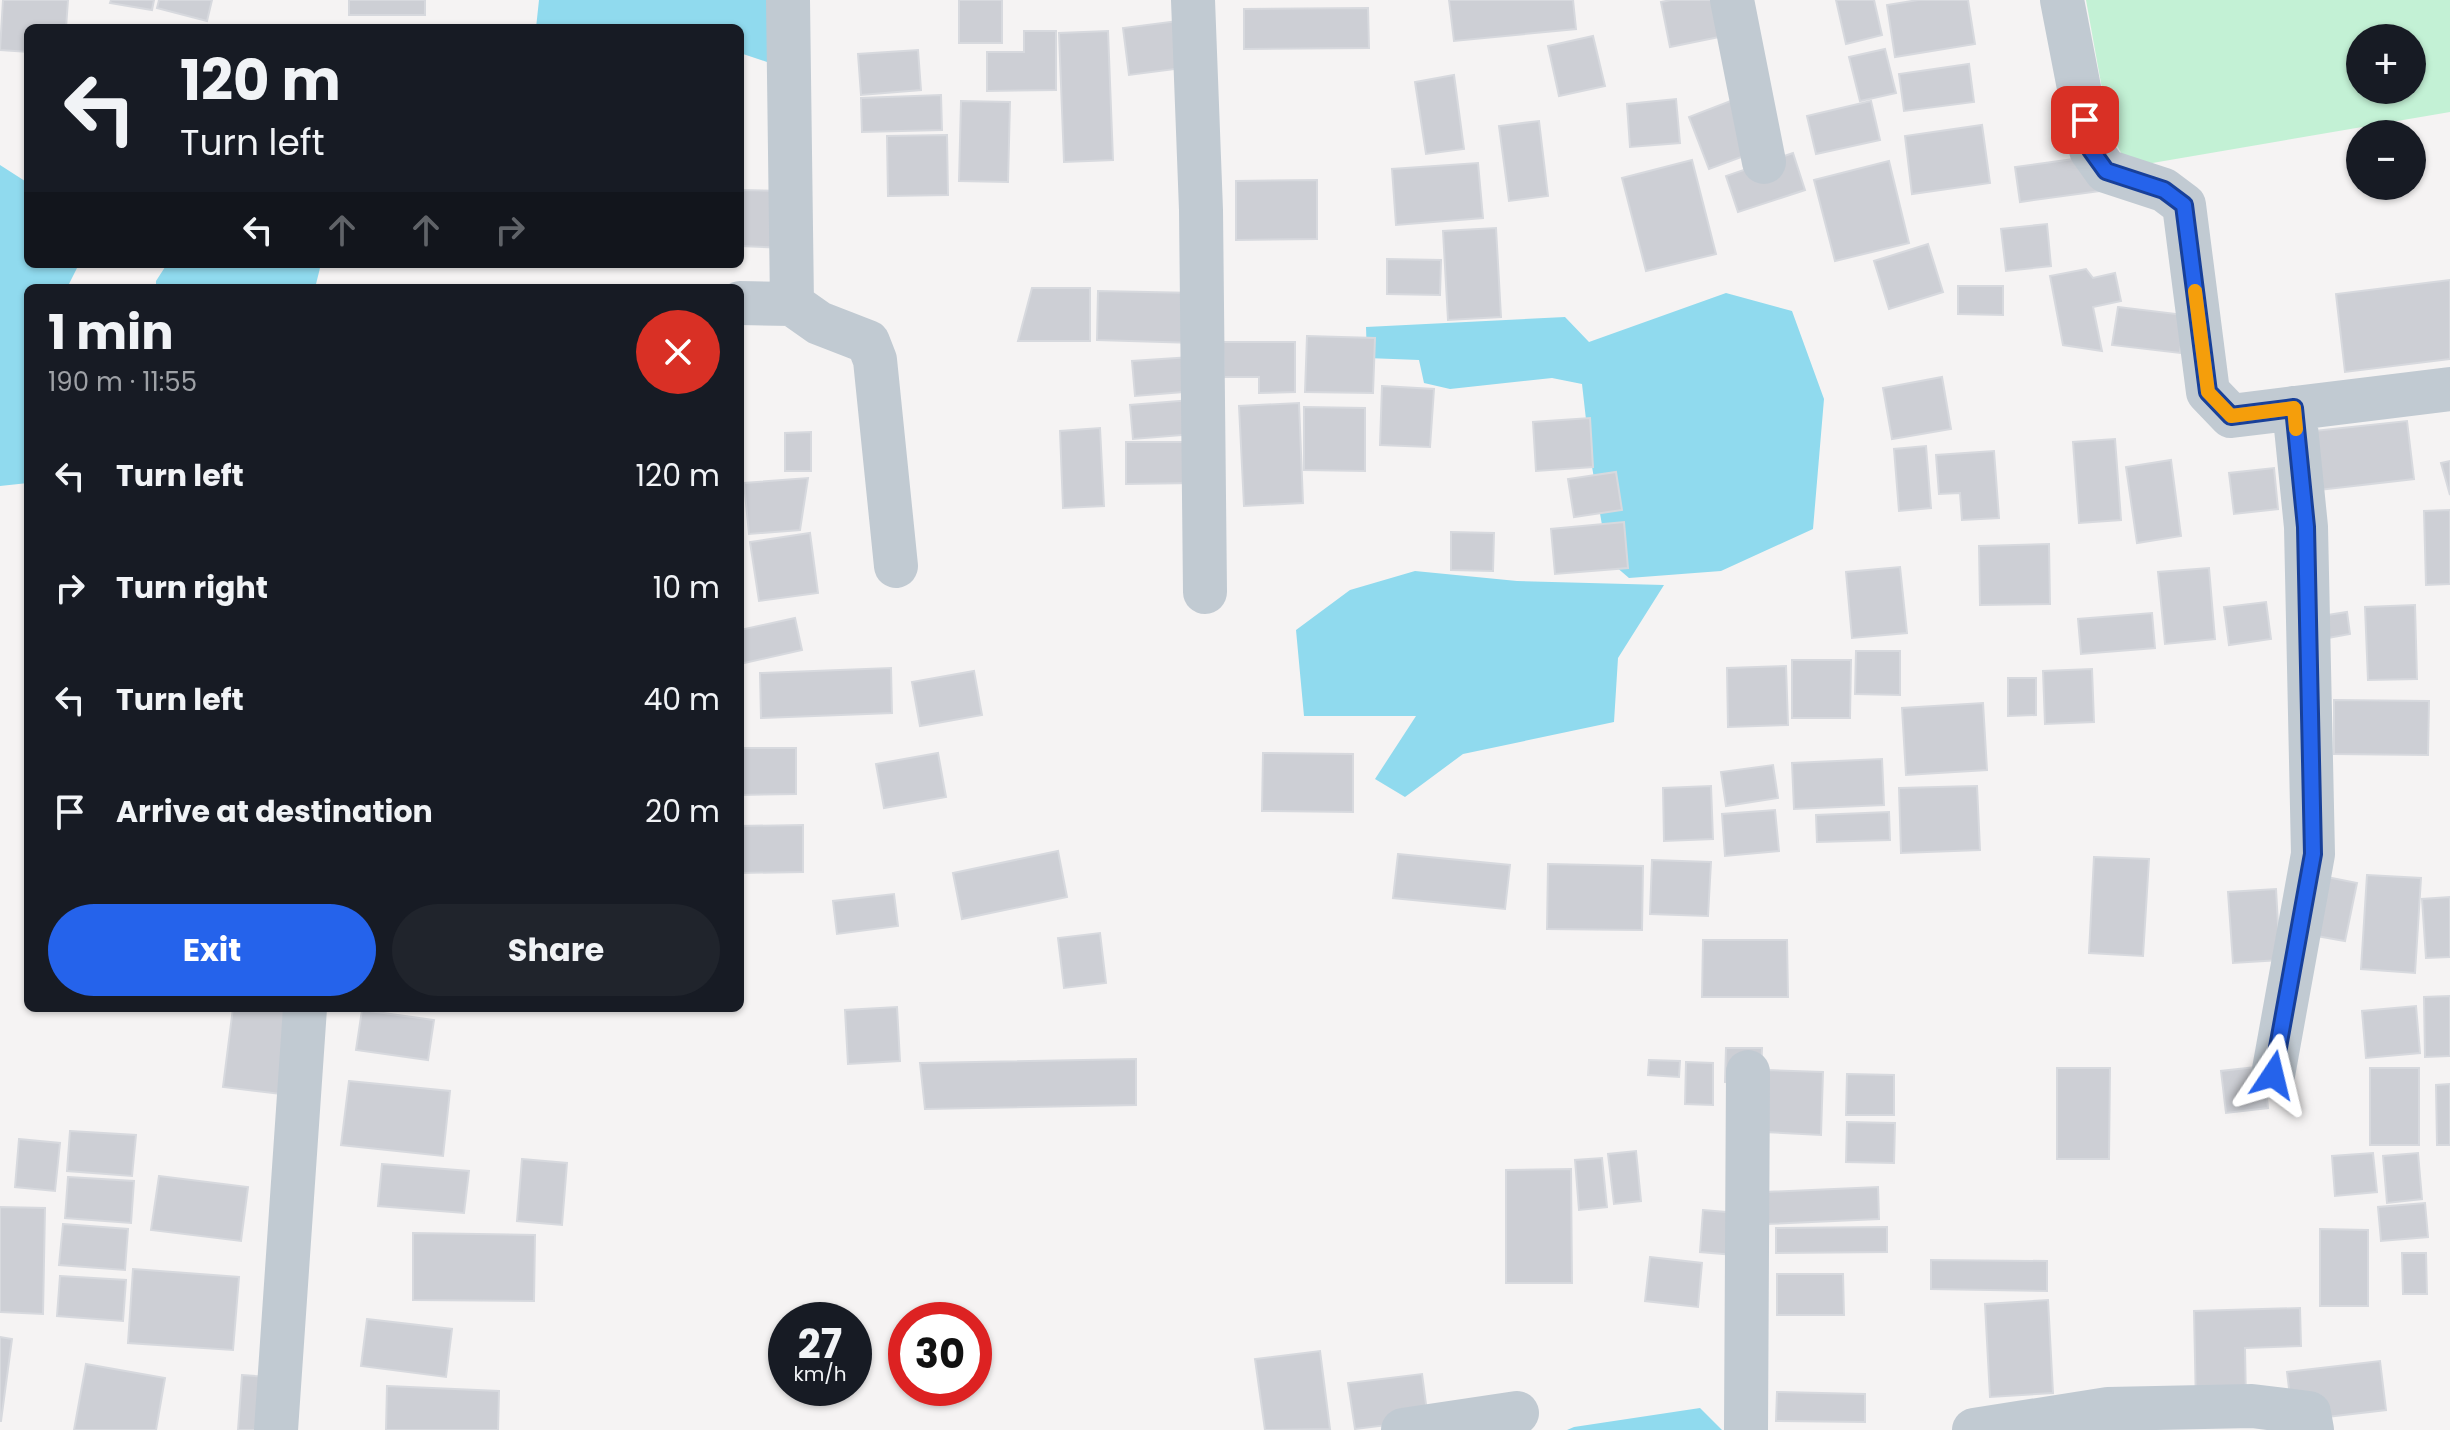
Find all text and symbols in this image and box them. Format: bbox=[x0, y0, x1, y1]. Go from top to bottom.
map controls bbox=[2346, 24, 2426, 200]
button: + bbox=[2346, 24, 2426, 104]
text: 120 m bbox=[180, 41, 341, 120]
icon: left bbox=[48, 56, 152, 160]
pin bbox=[2051, 86, 2119, 154]
icon: arrive bbox=[2063, 98, 2107, 142]
text: Turn left bbox=[180, 117, 325, 168]
button: − bbox=[2346, 120, 2426, 200]
icon: left bbox=[236, 208, 280, 252]
icon: ahead bbox=[320, 208, 364, 252]
icon: ahead bbox=[404, 208, 448, 252]
icon: right bbox=[488, 208, 532, 252]
text: 1 min bbox=[48, 299, 174, 366]
button: close bbox=[636, 310, 720, 394]
text: 190 m · 11:55 bbox=[48, 364, 197, 400]
icon: left bbox=[48, 454, 92, 498]
text: Turn left bbox=[116, 454, 244, 497]
text: 120 m bbox=[635, 454, 720, 497]
icon: right bbox=[48, 566, 92, 610]
text: Turn right bbox=[116, 566, 268, 609]
text: 10 m bbox=[653, 566, 720, 609]
icon: left bbox=[48, 678, 92, 722]
text: Turn left bbox=[116, 678, 244, 721]
text: 40 m bbox=[643, 678, 720, 721]
icon: arrive bbox=[48, 790, 92, 834]
text: Arrive at destination bbox=[116, 790, 433, 833]
text: 20 m bbox=[645, 790, 720, 833]
button: Exit bbox=[48, 904, 376, 996]
button: Share bbox=[392, 904, 720, 996]
position arrow bbox=[2231, 1033, 2315, 1117]
speed limit sign: 30 bbox=[888, 1302, 992, 1406]
text: 27 bbox=[798, 1316, 842, 1372]
text: km/h bbox=[793, 1360, 847, 1388]

